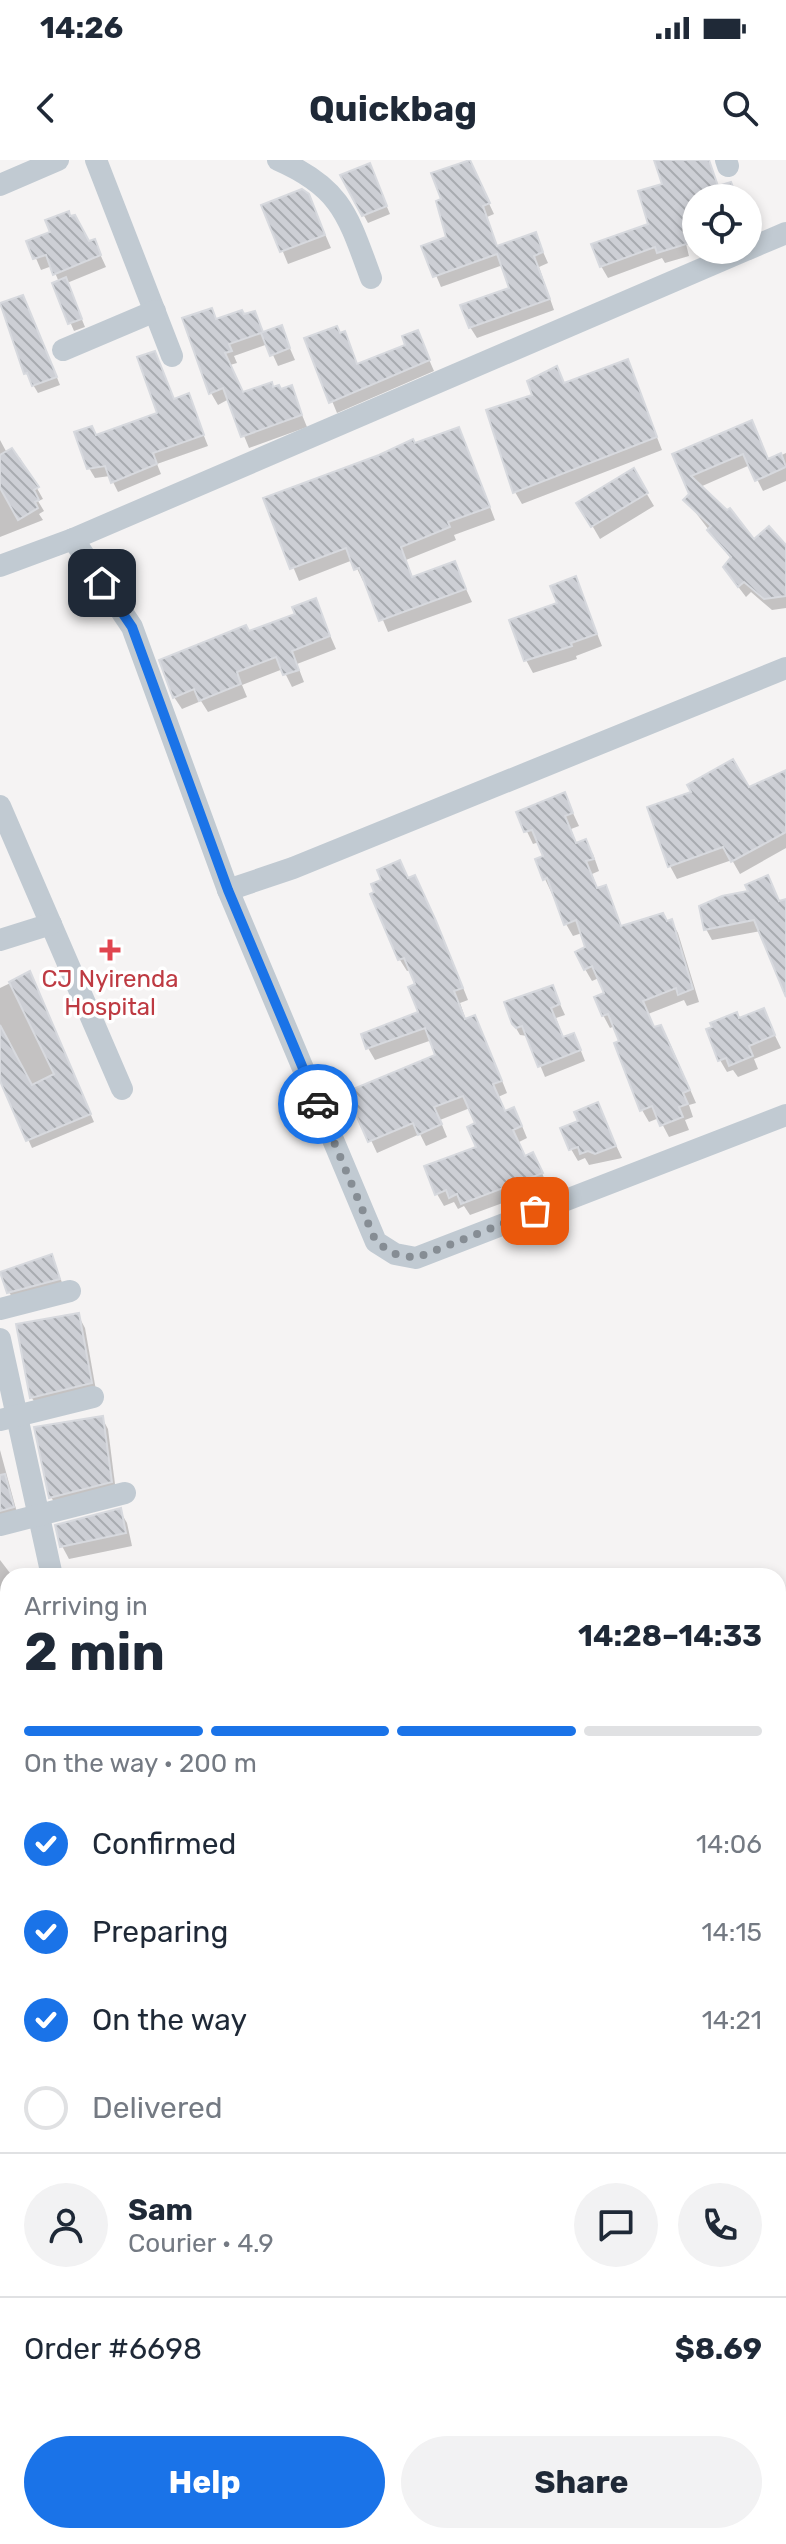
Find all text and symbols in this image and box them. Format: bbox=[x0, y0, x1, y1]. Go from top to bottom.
text: 14:26 bbox=[40, 10, 123, 46]
icon: back bbox=[24, 86, 68, 130]
icon: search bbox=[718, 86, 762, 130]
text: Quickbag bbox=[309, 87, 477, 130]
map controls bbox=[682, 184, 762, 264]
button: locate bbox=[682, 184, 762, 264]
pin bbox=[68, 549, 136, 617]
icon: home bbox=[80, 561, 124, 605]
marker: CJ Nyirenda Hospital bbox=[99, 939, 121, 961]
place label: CJ Nyirenda Hospital bbox=[41, 965, 179, 1021]
courier bbox=[278, 1064, 358, 1144]
icon: car bbox=[296, 1082, 340, 1126]
pin bbox=[501, 1177, 569, 1245]
icon: bag bbox=[513, 1189, 557, 1233]
text: Arriving in bbox=[24, 1591, 148, 1622]
text: 14:28–14:33 bbox=[578, 1618, 762, 1654]
text: 2 min bbox=[24, 1621, 165, 1683]
text: On the way · 200 m bbox=[24, 1748, 257, 1779]
icon: check bbox=[24, 1822, 68, 1866]
text: Confirmed bbox=[92, 1826, 236, 1862]
text: 14:06 bbox=[696, 1829, 762, 1860]
icon: check bbox=[24, 1910, 68, 1954]
text: Preparing bbox=[92, 1914, 228, 1950]
text: 14:15 bbox=[701, 1917, 762, 1948]
icon: check bbox=[24, 1998, 68, 2042]
text: On the way bbox=[92, 2002, 247, 2038]
text: 14:21 bbox=[702, 2005, 762, 2036]
text: Delivered bbox=[92, 2090, 223, 2126]
button: person bbox=[24, 2183, 108, 2267]
button: chat bbox=[574, 2183, 658, 2267]
button: phone bbox=[678, 2183, 762, 2267]
text: Sam bbox=[128, 2192, 193, 2228]
text: Courier · 4.9 bbox=[128, 2228, 274, 2259]
text: Order #6698 bbox=[24, 2331, 202, 2367]
text: $8.69 bbox=[675, 2331, 762, 2367]
button: Help bbox=[24, 2436, 385, 2528]
button: Share bbox=[401, 2436, 762, 2528]

